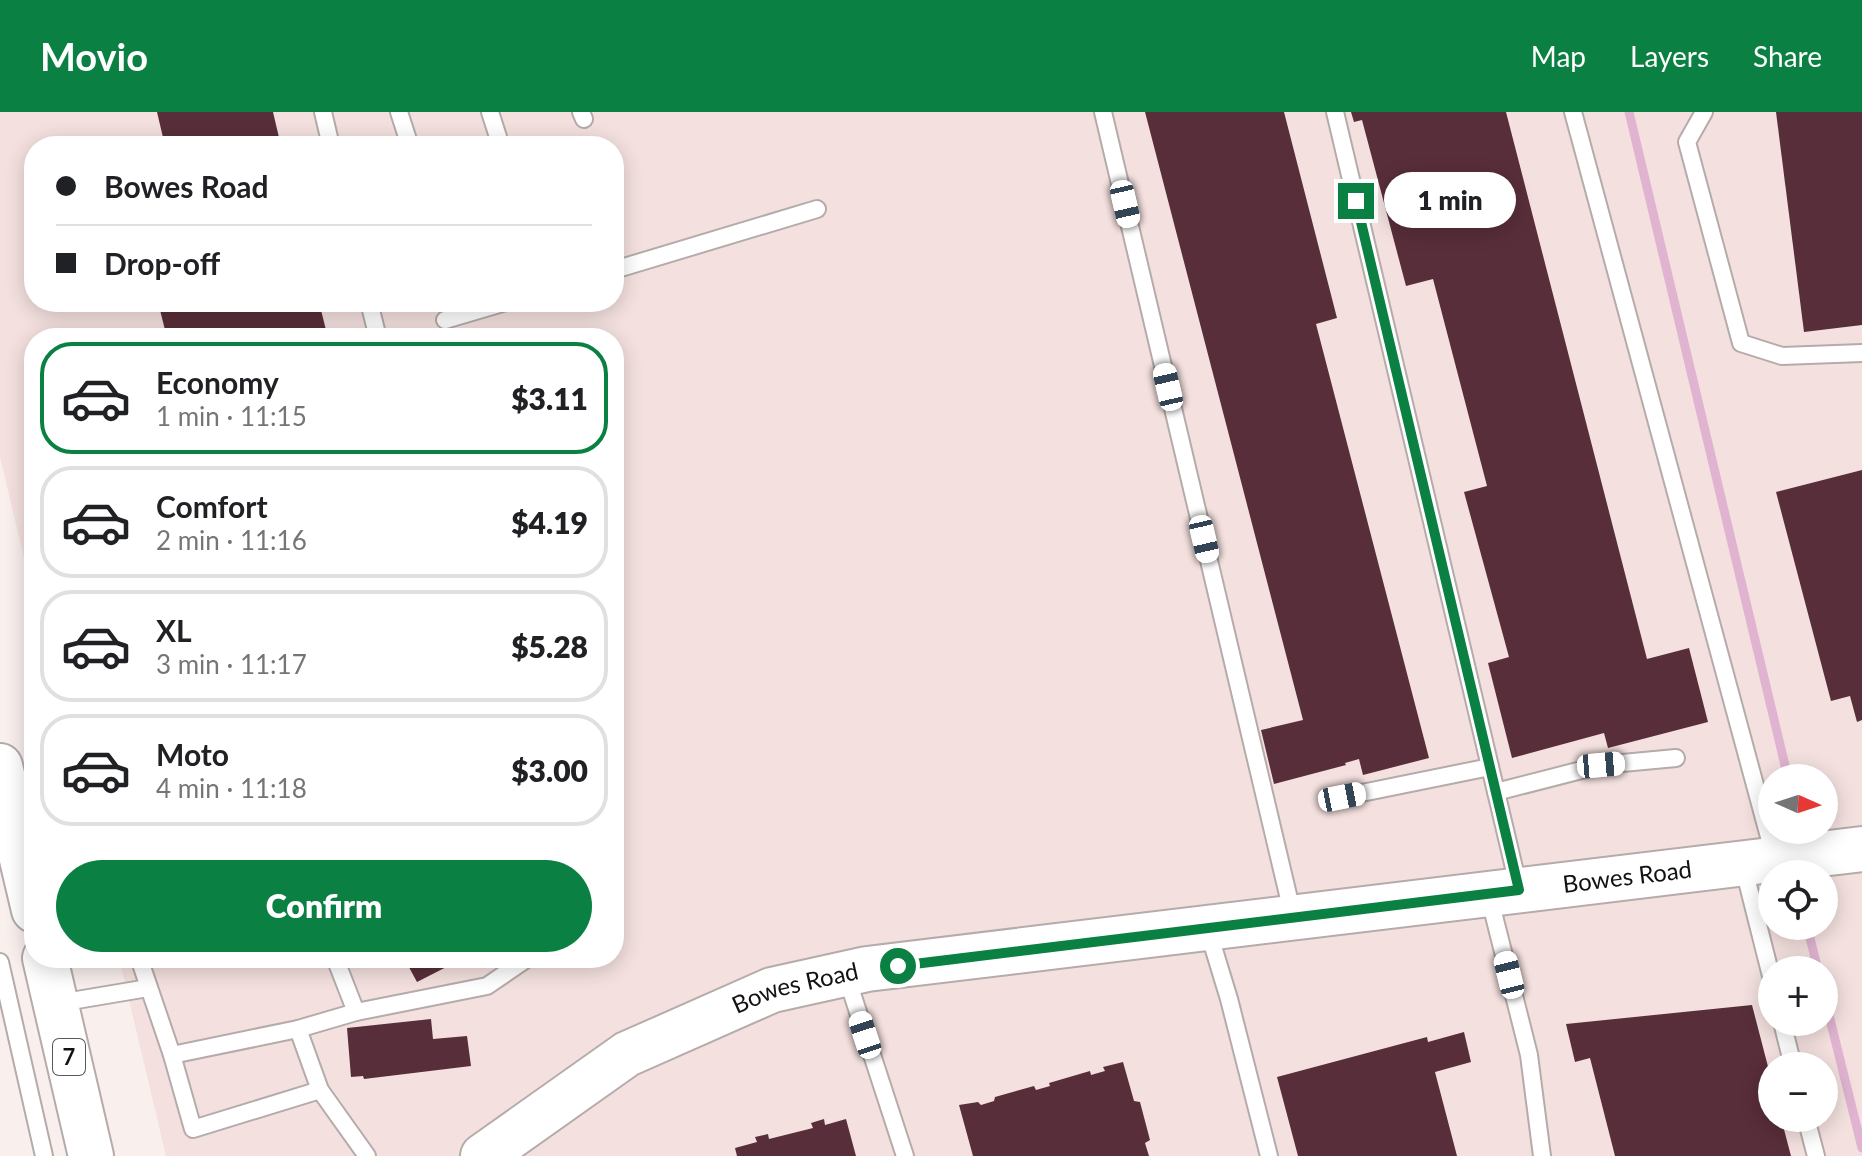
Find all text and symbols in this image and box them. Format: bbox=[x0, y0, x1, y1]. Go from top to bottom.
text: Movio bbox=[40, 33, 148, 79]
text: Map bbox=[1531, 39, 1586, 73]
text: Layers bbox=[1630, 39, 1709, 73]
text: Share bbox=[1753, 39, 1822, 73]
text: Bowes Road bbox=[104, 168, 269, 204]
callout: 1 min bbox=[1384, 173, 1516, 229]
car bbox=[1108, 178, 1142, 230]
route end bbox=[1338, 183, 1374, 219]
text: 1 min bbox=[1418, 184, 1482, 216]
text: Drop-off bbox=[104, 245, 220, 281]
car bbox=[1151, 361, 1185, 413]
icon: car bbox=[60, 362, 132, 434]
text: Economy bbox=[156, 364, 279, 400]
text: $3.11 bbox=[511, 380, 588, 416]
text: 1 min · 11:15 bbox=[156, 400, 307, 432]
icon: car bbox=[60, 486, 132, 558]
text: Comfort bbox=[156, 488, 268, 524]
text: $4.19 bbox=[511, 504, 588, 540]
car bbox=[1187, 513, 1221, 565]
text: 2 min · 11:16 bbox=[156, 524, 307, 556]
icon: car bbox=[60, 610, 132, 682]
text: XL bbox=[156, 612, 192, 648]
text: $5.28 bbox=[511, 628, 588, 664]
text: 3 min · 11:17 bbox=[156, 648, 307, 680]
icon: car bbox=[60, 734, 132, 806]
text: Moto bbox=[156, 736, 229, 772]
car bbox=[1576, 751, 1626, 779]
text: $3.00 bbox=[511, 752, 588, 788]
north arrow bbox=[1758, 764, 1838, 844]
map controls bbox=[1758, 764, 1838, 1132]
text: 4 min · 11:18 bbox=[156, 772, 307, 804]
car bbox=[1316, 781, 1368, 813]
street label: Bowes Road bbox=[1561, 854, 1693, 898]
button: Confirm bbox=[56, 860, 592, 952]
button: locate bbox=[1758, 860, 1838, 940]
route start bbox=[880, 948, 916, 984]
car bbox=[1492, 949, 1526, 1001]
street label: Bowes Road bbox=[727, 955, 861, 1019]
button: + bbox=[1758, 956, 1838, 1036]
car bbox=[846, 1008, 884, 1062]
road number: 7 bbox=[53, 1039, 85, 1075]
button: − bbox=[1758, 1052, 1838, 1132]

